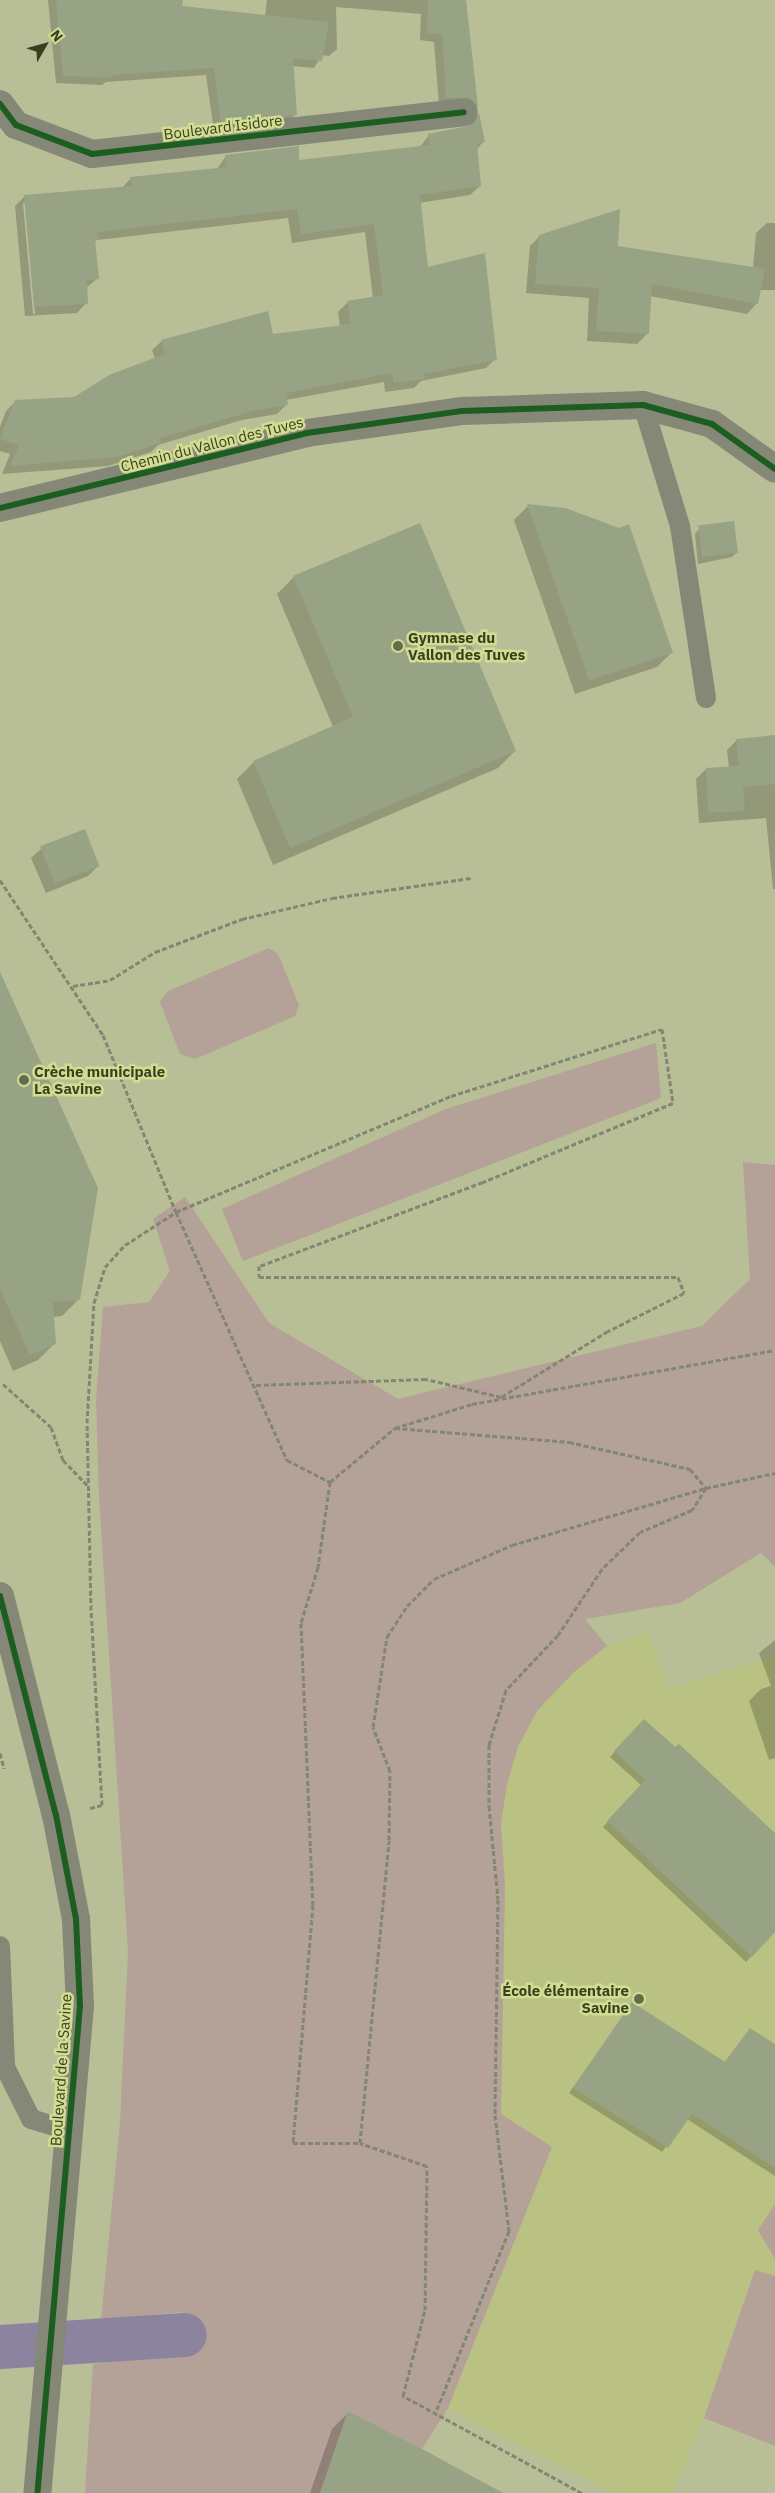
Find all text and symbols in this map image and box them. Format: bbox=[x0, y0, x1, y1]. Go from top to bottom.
north arrow bbox=[20, 20, 70, 70]
text: N bbox=[47, 26, 67, 45]
street label: Boulevard Isidore bbox=[163, 111, 283, 143]
street label: Chemin du Vallon des Tuves bbox=[119, 413, 305, 475]
place label: Gymnase du Vallon des Tuves bbox=[408, 628, 525, 663]
marker: Gymnase du Vallon des Tuves bbox=[392, 640, 404, 652]
place label: Crèche municipale La Savine bbox=[34, 1062, 165, 1097]
marker: Crèche municipale La Savine bbox=[18, 1074, 30, 1086]
place label: École élémentaire Savine bbox=[502, 1981, 629, 2016]
street label: Boulevard de la Savine bbox=[47, 1993, 75, 2147]
marker: École élémentaire Savine bbox=[633, 1993, 645, 2005]

